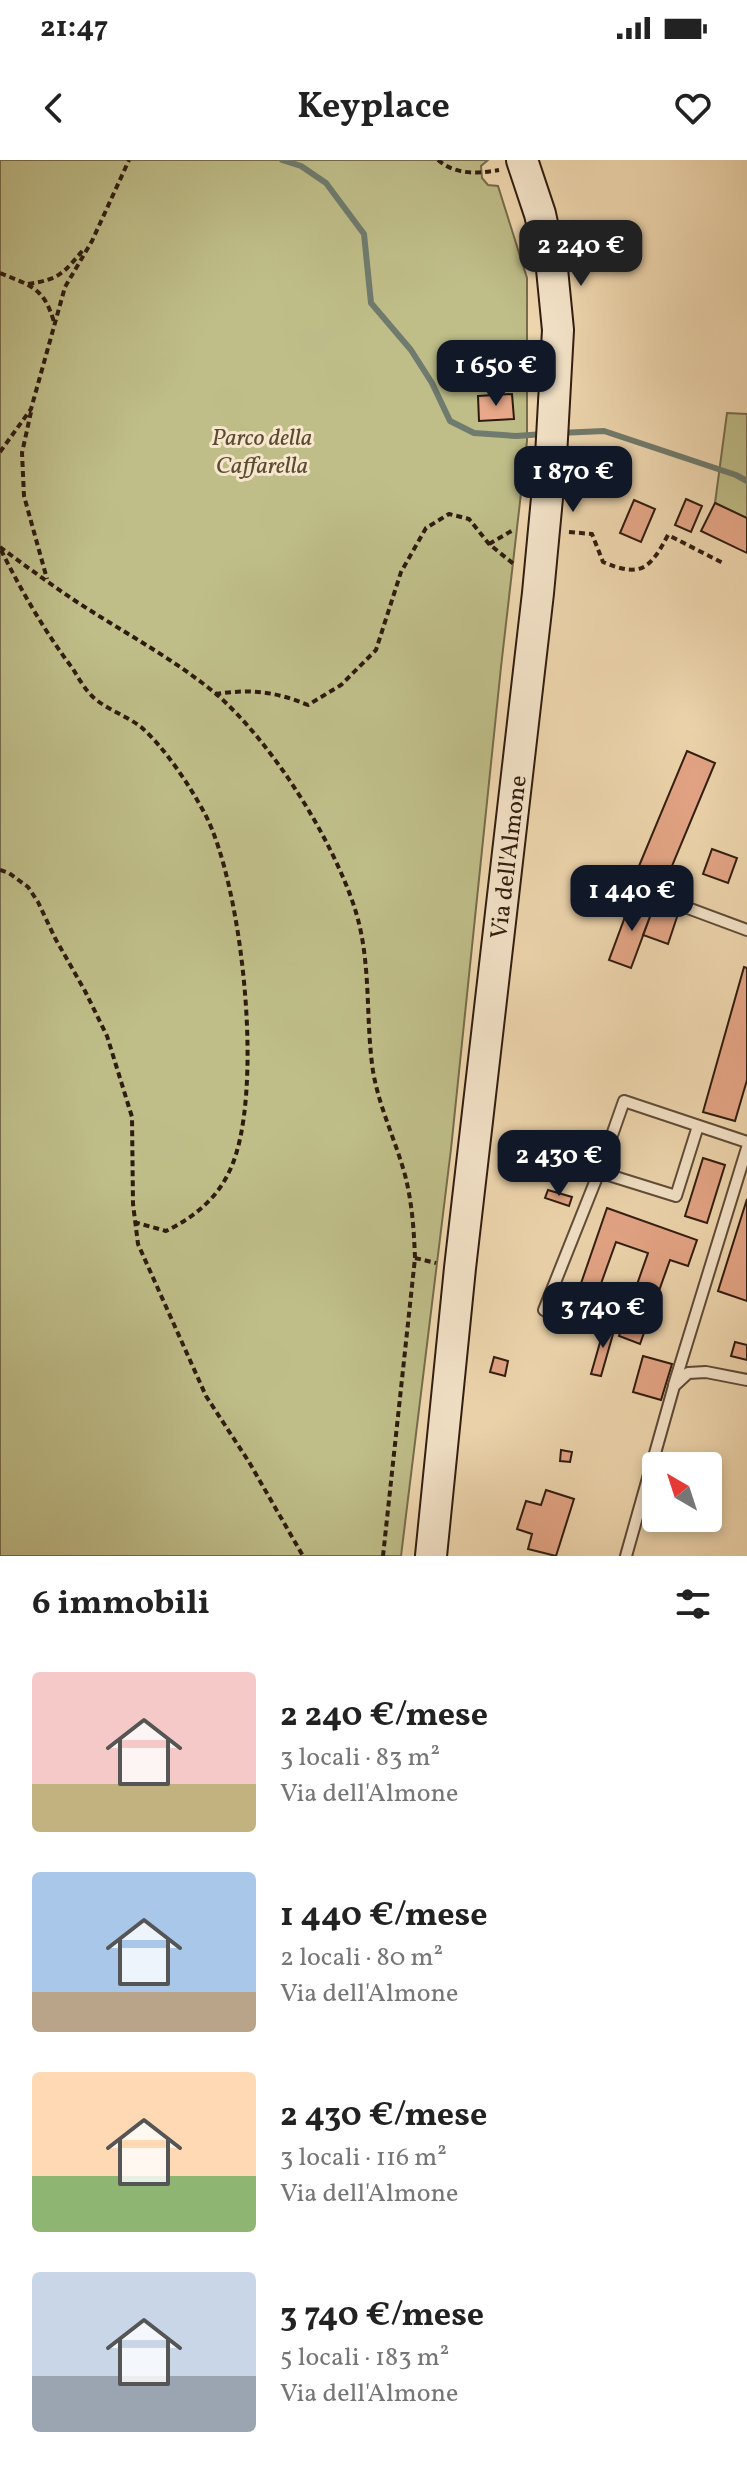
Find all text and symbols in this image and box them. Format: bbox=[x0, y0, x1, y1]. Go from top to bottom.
text: 21:47 bbox=[40, 7, 108, 49]
text: Keyplace bbox=[297, 83, 450, 133]
icon: back bbox=[32, 86, 76, 130]
icon: heart bbox=[671, 86, 715, 130]
pin: 2 240 € bbox=[507, 220, 655, 288]
text: 2 240 € bbox=[537, 228, 625, 264]
pin: 1 650 € bbox=[422, 340, 570, 408]
text: 1 650 € bbox=[455, 348, 537, 384]
park label: Parco della Caffarella bbox=[212, 422, 312, 484]
pin: 1 870 € bbox=[499, 446, 647, 514]
text: 1 870 € bbox=[532, 454, 614, 490]
street label: Via dell'Almone bbox=[483, 773, 537, 941]
pin: 1 440 € bbox=[558, 865, 706, 933]
text: 1 440 € bbox=[588, 873, 676, 909]
pin: 2 430 € bbox=[485, 1130, 633, 1198]
text: 2 430 € bbox=[516, 1138, 602, 1174]
pin: 3 740 € bbox=[529, 1282, 677, 1350]
text: 3 740 € bbox=[561, 1290, 645, 1326]
north arrow bbox=[642, 1452, 722, 1532]
map controls bbox=[642, 1452, 722, 1532]
text: 6 immobili bbox=[32, 1581, 210, 1628]
icon: filters bbox=[671, 1582, 715, 1626]
text: 2 240 €/mese bbox=[280, 1693, 488, 1740]
icon: home bbox=[96, 1704, 192, 1800]
text: 3 locali · 83 m² bbox=[280, 1740, 440, 1776]
text: Via dell'Almone bbox=[280, 1776, 458, 1812]
text: 1 440 €/mese bbox=[280, 1893, 488, 1940]
icon: home bbox=[96, 1904, 192, 2000]
text: 2 locali · 80 m² bbox=[280, 1940, 443, 1976]
text: Via dell'Almone bbox=[280, 1976, 458, 2012]
text: 2 430 €/mese bbox=[280, 2093, 487, 2140]
icon: home bbox=[96, 2104, 192, 2200]
text: 3 locali · 116 m² bbox=[280, 2140, 447, 2176]
text: Via dell'Almone bbox=[280, 2176, 458, 2212]
text: 3 740 €/mese bbox=[280, 2293, 484, 2340]
icon: home bbox=[96, 2304, 192, 2400]
text: 5 locali · 183 m² bbox=[280, 2340, 449, 2376]
text: Via dell'Almone bbox=[280, 2376, 458, 2412]

